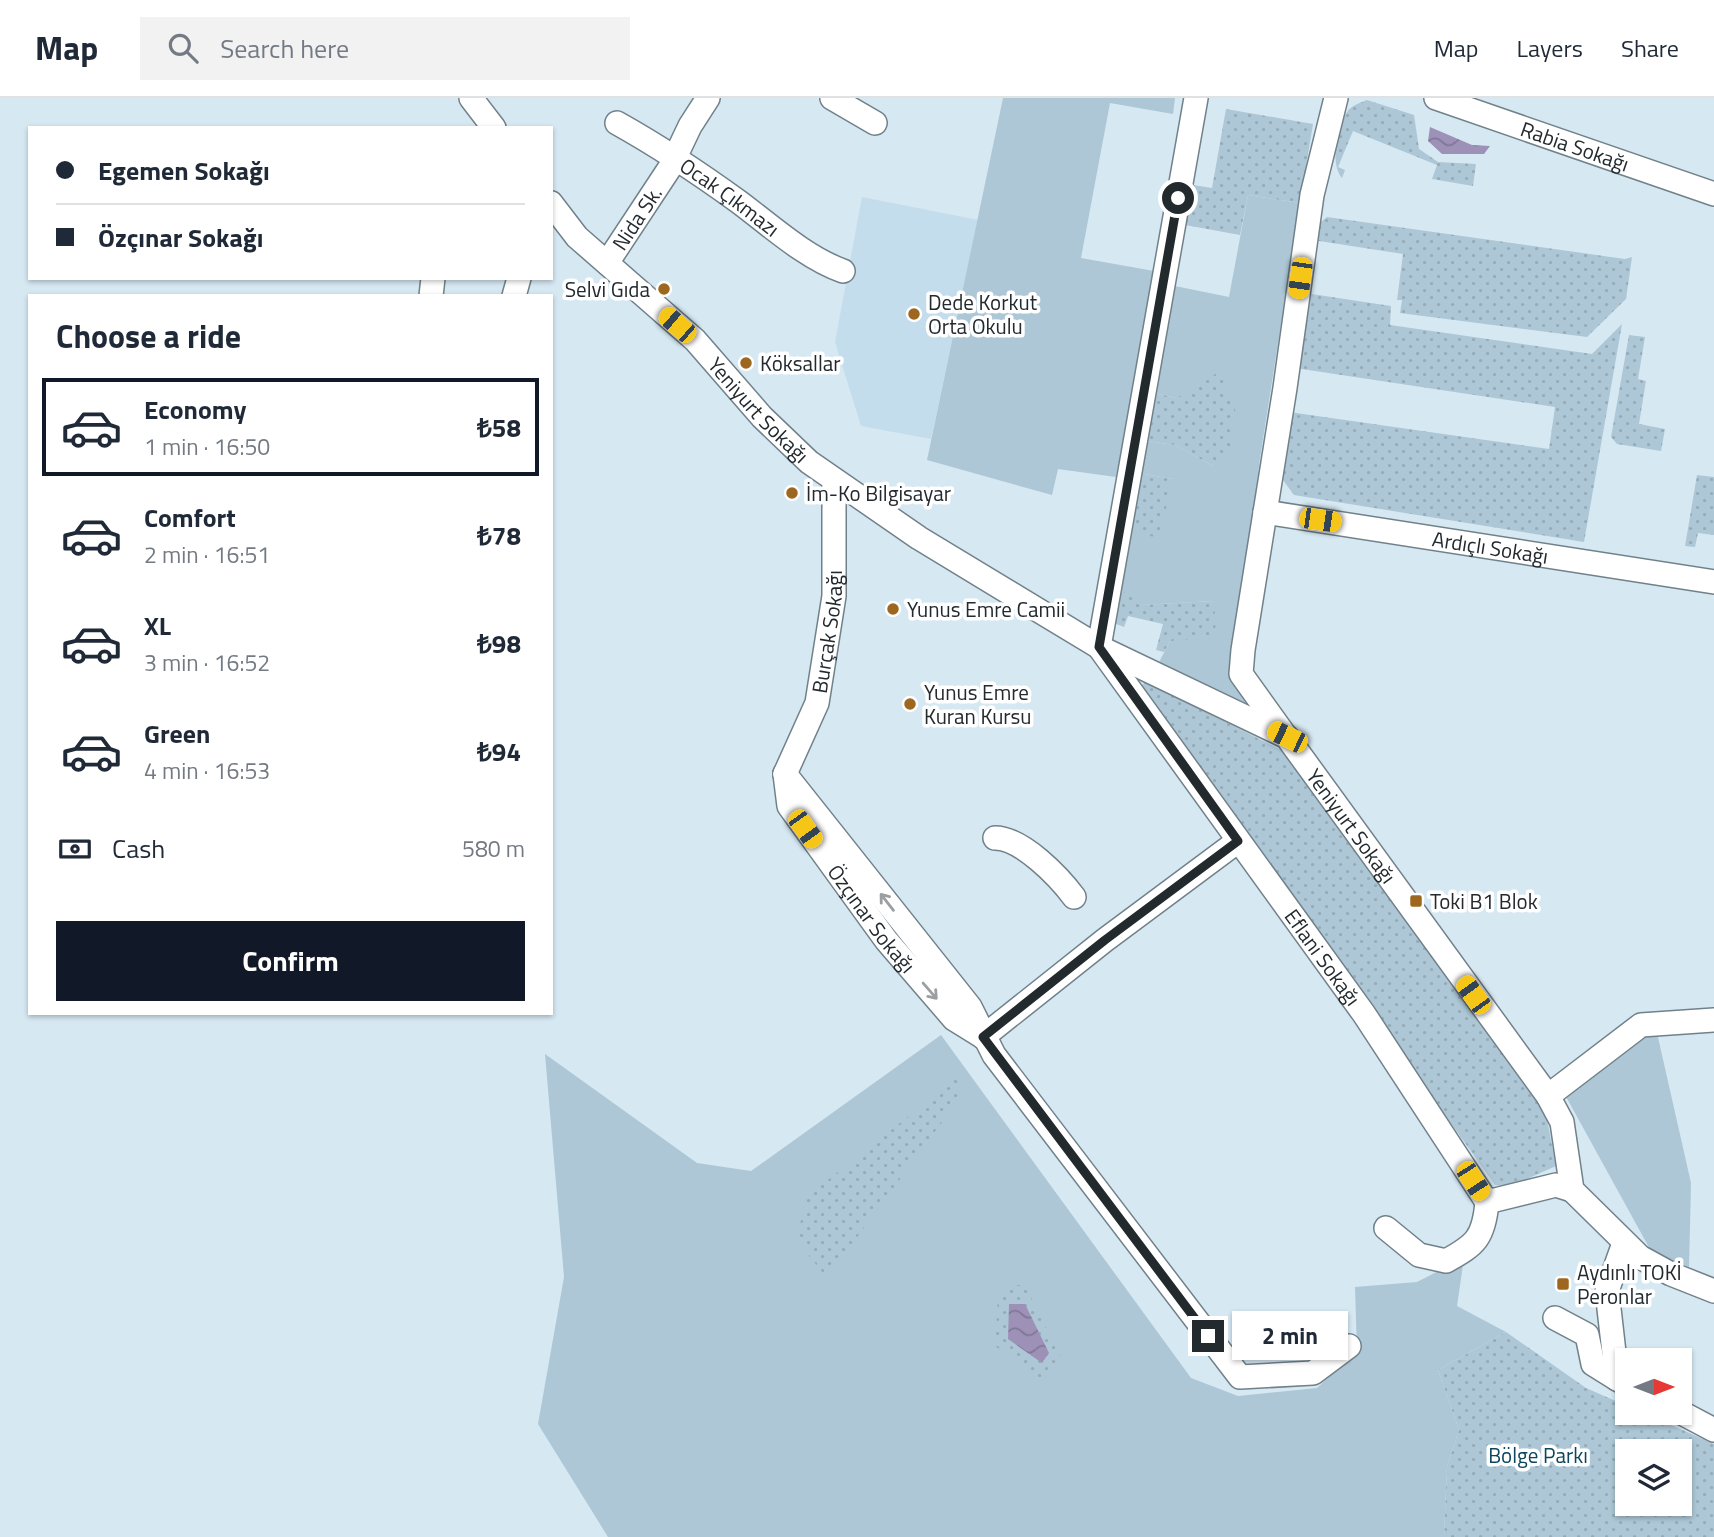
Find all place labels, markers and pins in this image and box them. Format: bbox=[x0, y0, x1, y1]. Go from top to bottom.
place label: Selvi Gıda bbox=[565, 273, 650, 305]
marker: Selvi Gıda bbox=[656, 281, 672, 297]
place label: Dede Korkut Orta Okulu bbox=[928, 286, 1038, 342]
marker: Dede Korkut Orta Okulu bbox=[906, 306, 922, 322]
place label: Köksallar bbox=[760, 347, 841, 379]
marker: Köksallar bbox=[738, 355, 754, 371]
place label: İm-Ko Bilgisayar bbox=[806, 477, 951, 509]
marker: İm-Ko Bilgisayar bbox=[784, 485, 800, 501]
place label: Yunus Emre Camii bbox=[907, 593, 1065, 625]
marker: Yunus Emre Camii bbox=[885, 601, 901, 617]
place label: Yunus Emre Kuran Kursu bbox=[924, 676, 1032, 732]
marker: Yunus Emre Kuran Kursu bbox=[902, 696, 918, 712]
place label: Toki B1 Blok bbox=[1430, 885, 1538, 917]
marker: Toki B1 Blok bbox=[1408, 893, 1424, 909]
place label: Aydınlı TOKİ Peronlar bbox=[1577, 1256, 1682, 1312]
marker: Aydınlı TOKİ Peronlar bbox=[1555, 1276, 1571, 1292]

